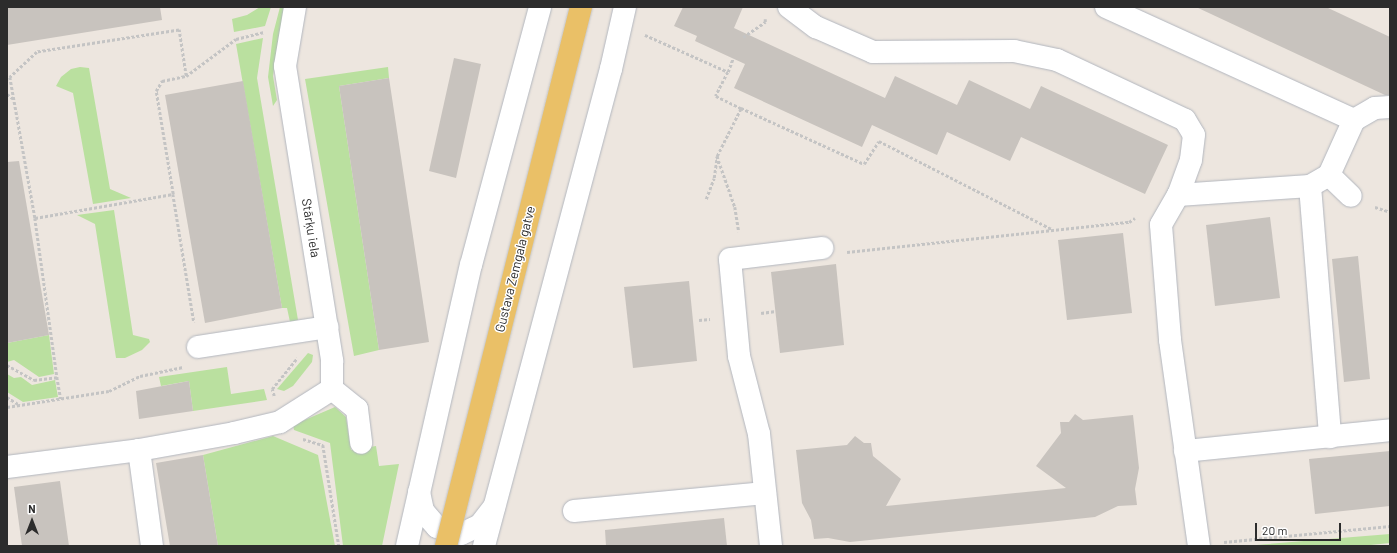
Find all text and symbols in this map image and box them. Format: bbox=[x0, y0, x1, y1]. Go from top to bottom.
street label: Stārķu iela bbox=[299, 197, 323, 259]
street label: Gustava Zemgala gatve bbox=[492, 204, 538, 334]
north arrow bbox=[12, 501, 52, 541]
text: N bbox=[28, 502, 36, 515]
scale bar bbox=[1257, 515, 1343, 541]
text: 20 m bbox=[1262, 523, 1288, 537]

